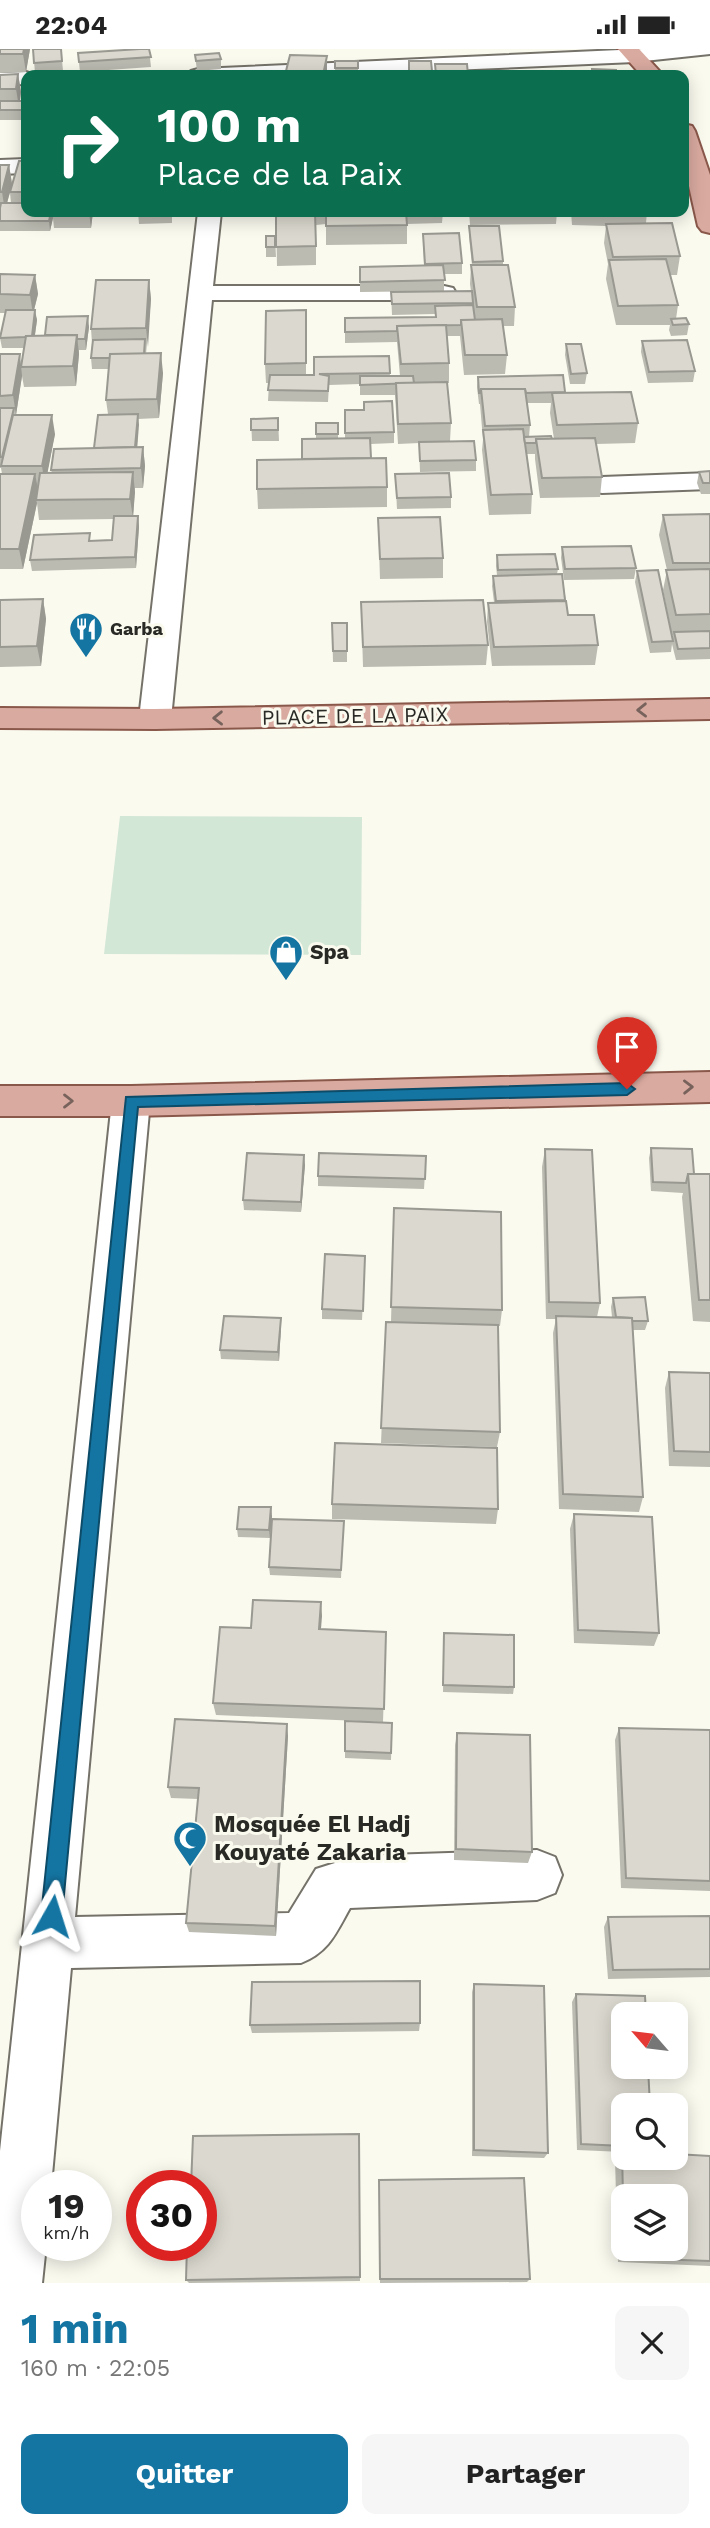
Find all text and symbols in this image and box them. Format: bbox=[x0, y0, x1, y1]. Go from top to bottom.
text: 22:04 bbox=[35, 10, 107, 40]
text: 100 m bbox=[157, 96, 301, 154]
icon: right bbox=[42, 98, 133, 189]
text: Place de la Paix bbox=[157, 155, 402, 193]
restaurant icon: Garba bbox=[67, 610, 105, 659]
place label: Garba bbox=[110, 618, 163, 639]
street label: PLACE DE LA PAIX bbox=[261, 701, 449, 730]
one-way arrow bbox=[636, 703, 647, 718]
one-way arrow bbox=[213, 710, 223, 726]
shop icon: Spa bbox=[267, 933, 305, 982]
place label: Spa bbox=[310, 939, 350, 964]
pin bbox=[597, 1017, 657, 1089]
icon: arrive bbox=[608, 1028, 646, 1066]
one-way arrow bbox=[682, 1080, 693, 1095]
one-way arrow bbox=[63, 1093, 74, 1109]
place label: Mosquée El Hadj Kouyaté Zakaria bbox=[214, 1810, 411, 1866]
mosque icon: Mosquée El Hadj Kouyaté Zakaria bbox=[171, 1819, 209, 1868]
position arrow bbox=[15, 1879, 89, 1953]
north arrow bbox=[611, 2002, 688, 2079]
map controls bbox=[611, 2002, 688, 2261]
button: search bbox=[611, 2093, 688, 2170]
speed limit sign: 30 bbox=[126, 2170, 217, 2261]
button: layers bbox=[611, 2184, 688, 2261]
text: 19 bbox=[48, 2185, 85, 2227]
text: km/h bbox=[43, 2222, 90, 2243]
text: 1 min bbox=[21, 2304, 129, 2353]
button: close bbox=[615, 2306, 689, 2380]
text: 160 m · 22:05 bbox=[21, 2355, 170, 2382]
button: Quitter bbox=[21, 2434, 348, 2514]
button: Partager bbox=[362, 2434, 689, 2514]

